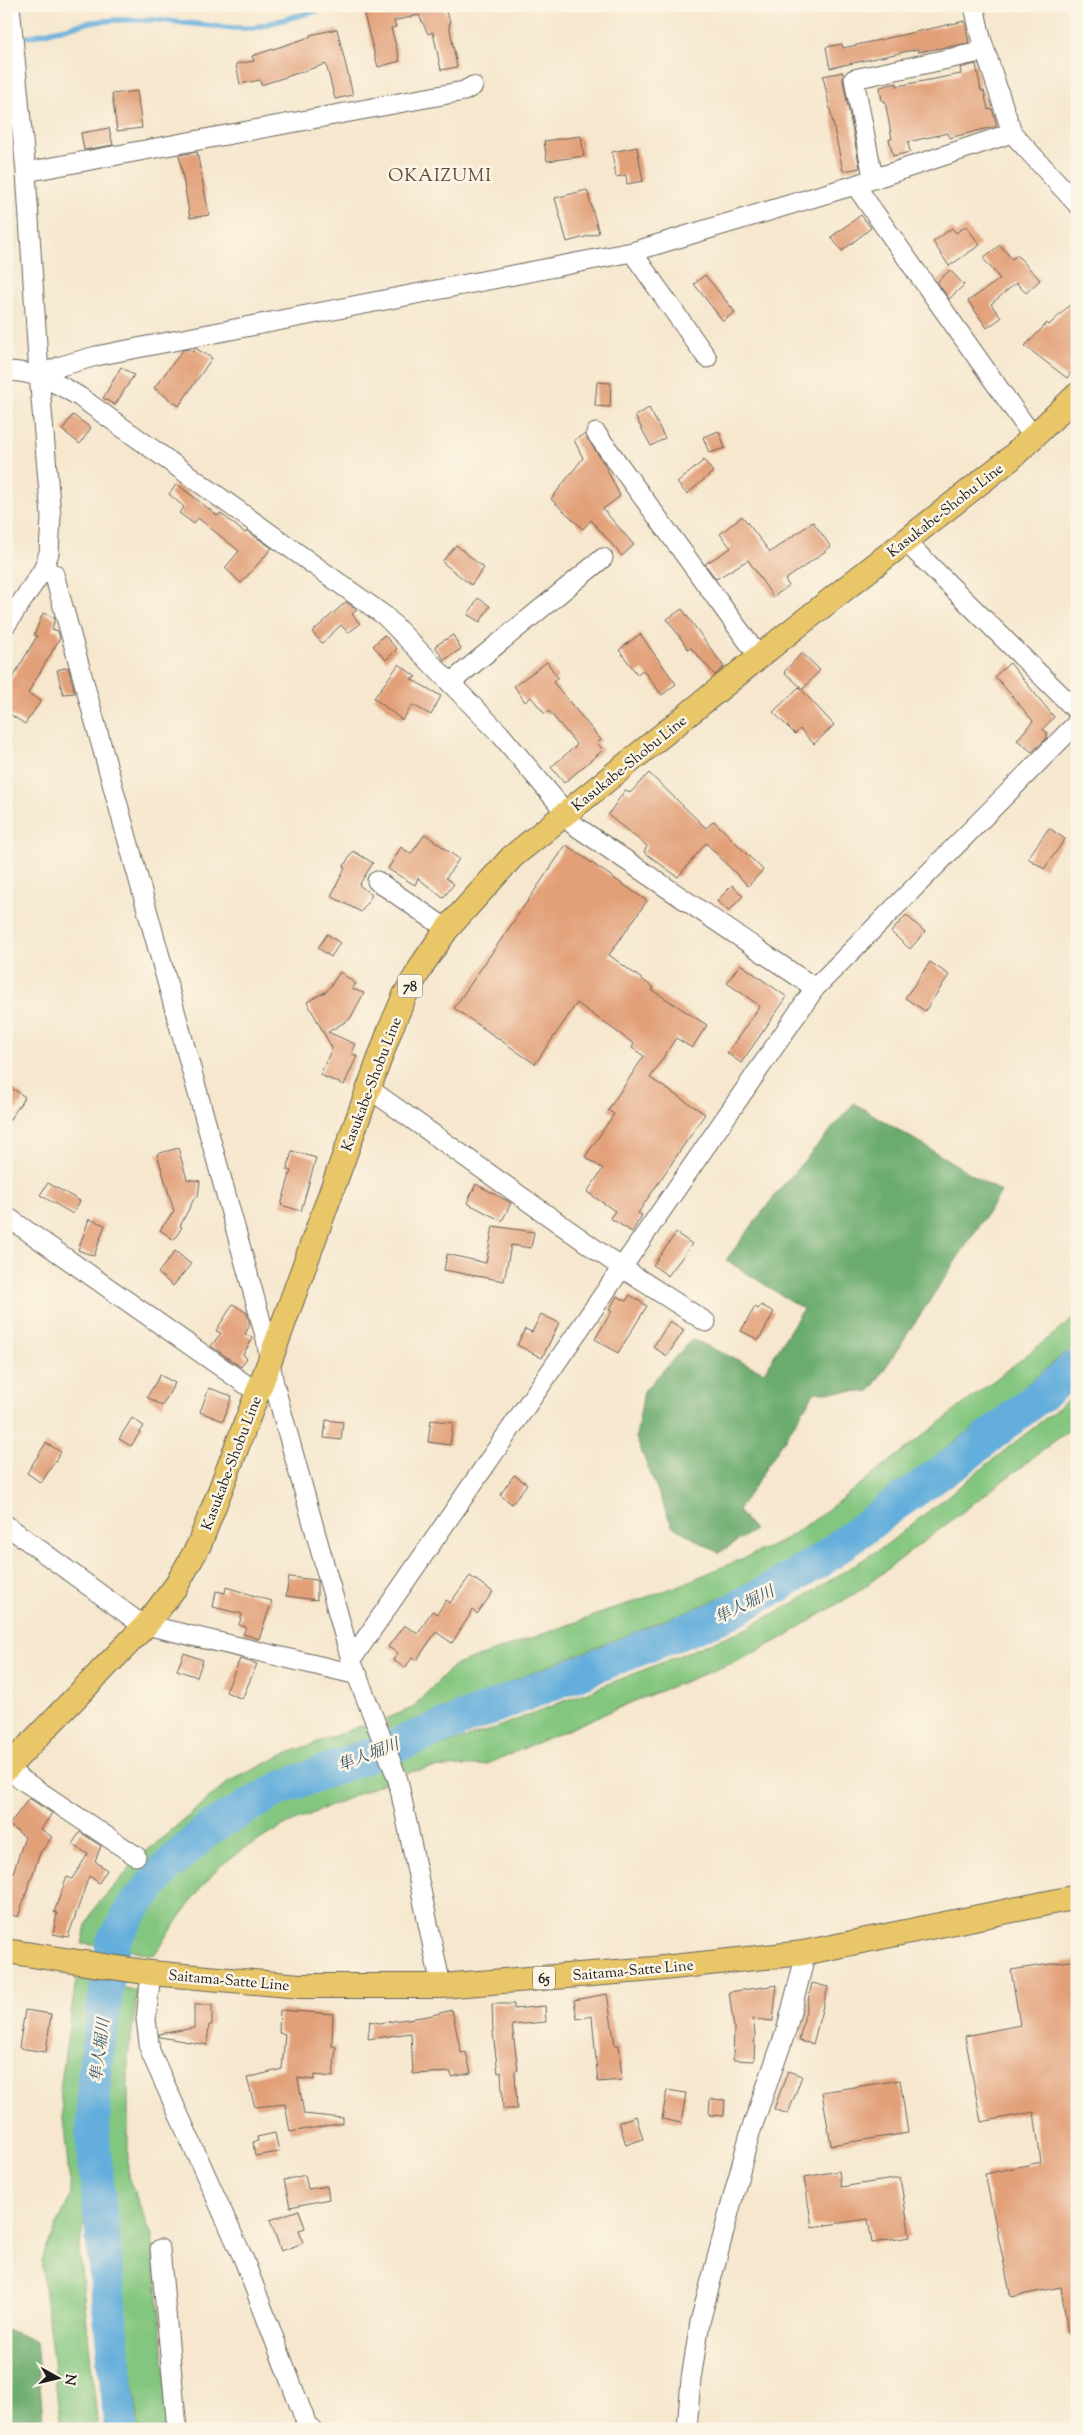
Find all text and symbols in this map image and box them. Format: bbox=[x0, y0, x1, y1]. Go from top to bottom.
district label: OKAIZUMI bbox=[388, 164, 492, 190]
street label: Kasukabe-Shobu Line bbox=[883, 459, 1008, 563]
street label: Kasukabe-Shobu Line bbox=[568, 711, 692, 817]
road number: 78 bbox=[398, 974, 422, 998]
street label: Kasukabe-Shobu Line bbox=[337, 1014, 408, 1155]
street label: Kasukabe-Shobu Line bbox=[197, 1393, 268, 1534]
water label: 隼人堀川 bbox=[711, 1581, 781, 1631]
water label: 隼人堀川 bbox=[335, 1733, 405, 1779]
street label: Saitama-Satte Line bbox=[572, 1956, 695, 1987]
street label: Saitama-Satte Line bbox=[167, 1966, 290, 1997]
road number: 65 bbox=[533, 1966, 555, 1990]
water label: 隼人堀川 bbox=[86, 2015, 117, 2083]
north arrow bbox=[32, 2352, 82, 2402]
text: N bbox=[58, 2373, 80, 2386]

